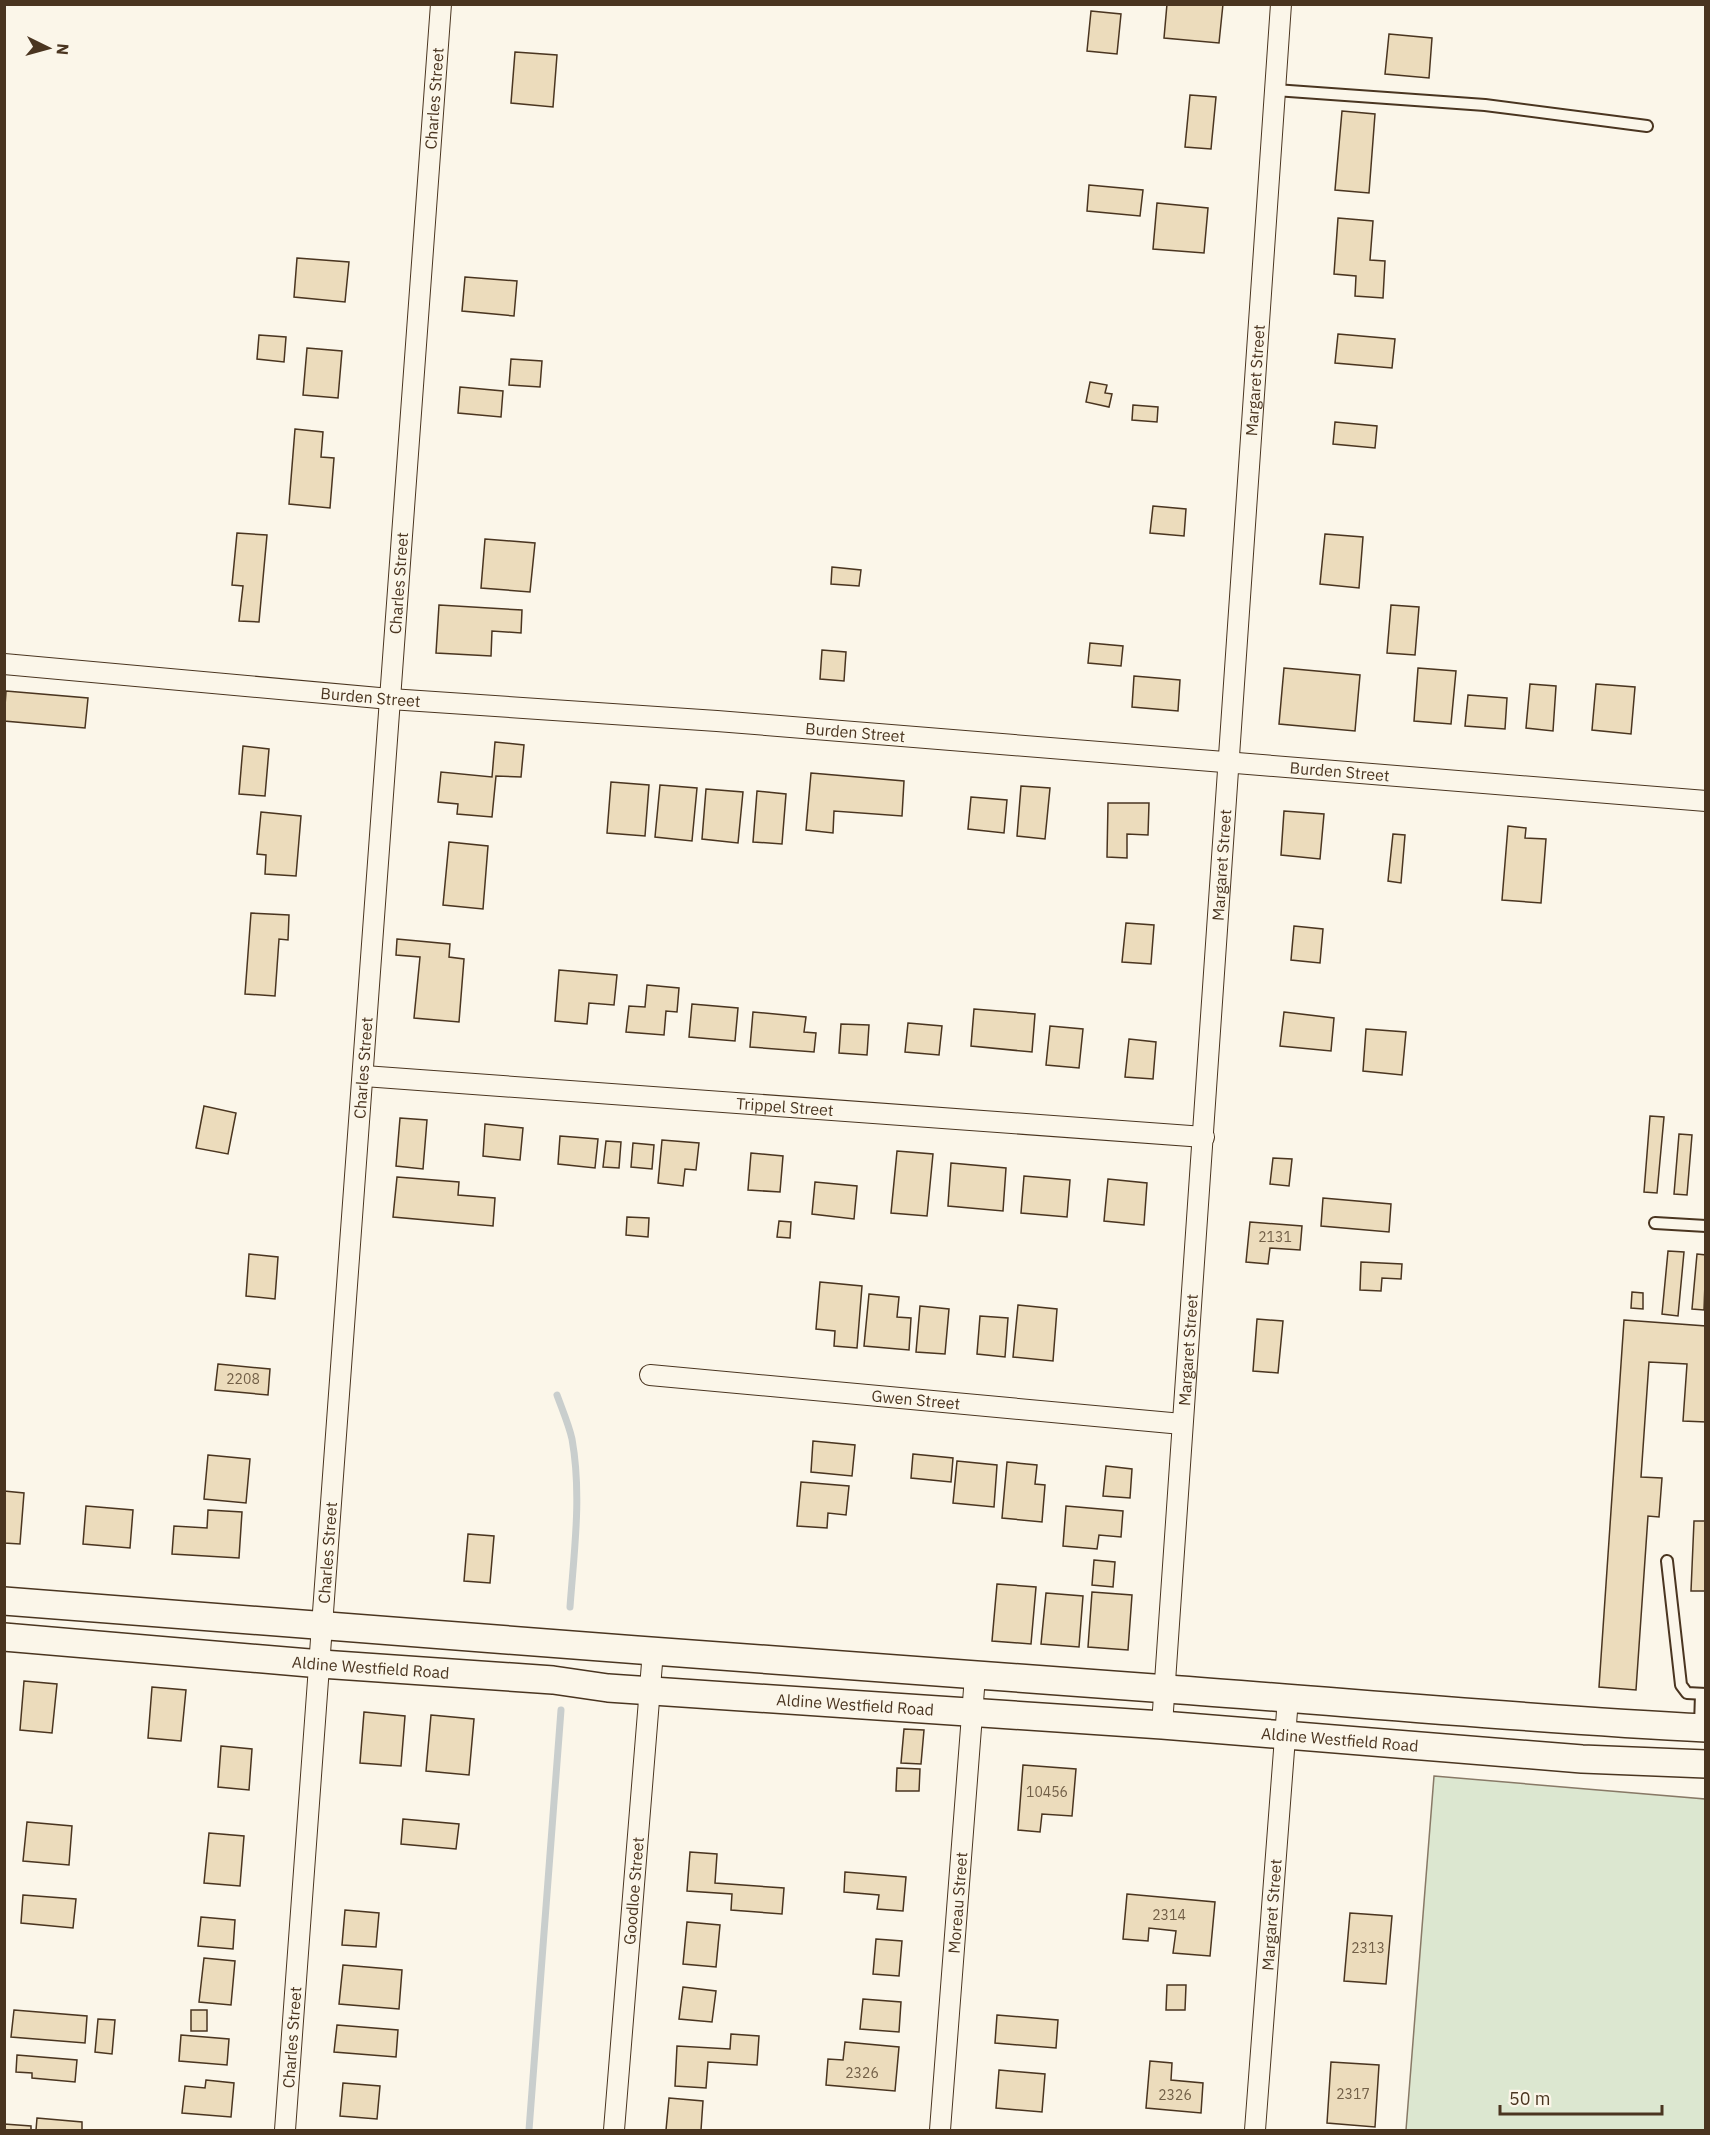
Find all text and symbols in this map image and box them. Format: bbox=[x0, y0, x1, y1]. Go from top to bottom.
north arrow bbox=[18, 18, 78, 78]
text: N bbox=[52, 43, 73, 56]
street label: Charles Street bbox=[420, 47, 448, 150]
street label: Margaret Street bbox=[1241, 324, 1269, 437]
street label: Charles Street bbox=[385, 532, 412, 635]
street label: Burden Street bbox=[320, 683, 421, 711]
street label: Burden Street bbox=[804, 718, 906, 746]
street label: Burden Street bbox=[1289, 757, 1390, 785]
street label: Margaret Street bbox=[1208, 809, 1235, 922]
street label: Charles Street bbox=[349, 1016, 377, 1120]
street label: Trippel Street bbox=[735, 1093, 834, 1120]
house number: 2131 bbox=[1258, 1228, 1292, 1246]
street label: Margaret Street bbox=[1174, 1293, 1202, 1406]
house number: 2208 bbox=[226, 1370, 260, 1388]
street label: Gwen Street bbox=[871, 1385, 961, 1414]
street label: Charles Street bbox=[314, 1501, 341, 1604]
street label: Aldine Westfield Road bbox=[291, 1652, 450, 1683]
street label: Aldine Westfield Road bbox=[776, 1689, 935, 1720]
street label: Aldine Westfield Road bbox=[1261, 1723, 1419, 1756]
house number: 10456 bbox=[1026, 1783, 1068, 1801]
street label: Goodloe Street bbox=[619, 1836, 648, 1946]
street label: Moreau Street bbox=[944, 1851, 971, 1954]
street label: Margaret Street bbox=[1257, 1858, 1286, 1971]
house number: 2314 bbox=[1152, 1906, 1186, 1924]
house number: 2313 bbox=[1351, 1939, 1385, 1957]
street label: Charles Street bbox=[278, 1986, 306, 2089]
house number: 2326 bbox=[845, 2064, 879, 2082]
scale bar bbox=[1500, 2078, 1662, 2116]
house number: 2317 bbox=[1336, 2085, 1370, 2103]
house number: 2326 bbox=[1158, 2086, 1192, 2104]
text: 50 m bbox=[1509, 2087, 1551, 2110]

